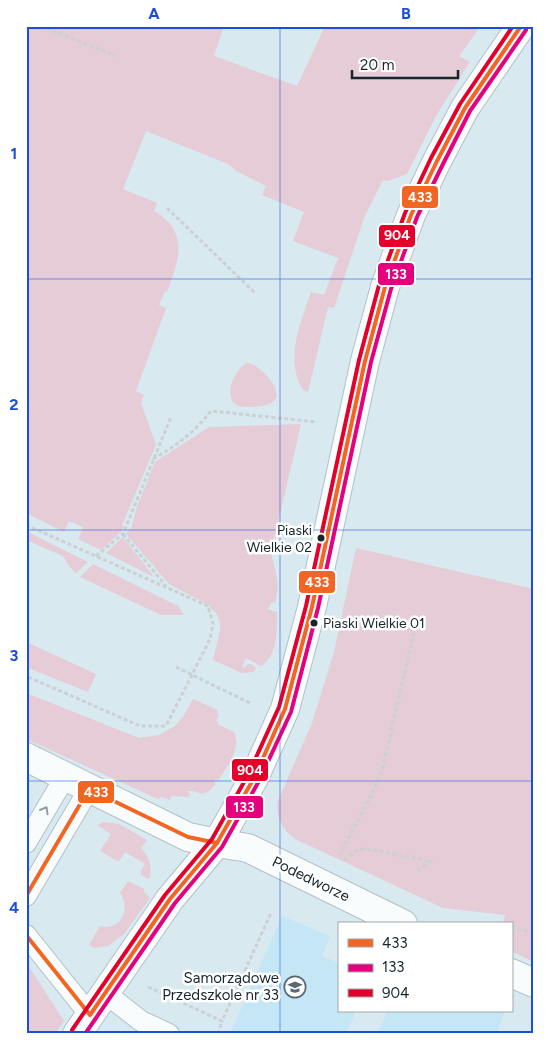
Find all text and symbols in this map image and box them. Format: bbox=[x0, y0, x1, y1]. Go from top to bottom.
text: A bbox=[148, 4, 160, 23]
text: B bbox=[401, 4, 411, 23]
scale bar bbox=[352, 48, 459, 80]
text: 20 m bbox=[360, 56, 394, 74]
text: 1 bbox=[11, 144, 17, 163]
line badge: 433 bbox=[401, 185, 439, 209]
text: 433 bbox=[408, 189, 432, 206]
line badge: 904 bbox=[378, 224, 416, 248]
text: 904 bbox=[384, 227, 410, 244]
line badge: 133 bbox=[377, 262, 415, 286]
text: 133 bbox=[385, 266, 407, 283]
text: 2 bbox=[9, 395, 19, 414]
place label: Piaski Wielkie 02 bbox=[247, 522, 312, 556]
marker: Piaski Wielkie 02 bbox=[316, 533, 326, 543]
line badge: 433 bbox=[298, 570, 336, 594]
text: 433 bbox=[305, 574, 329, 591]
place label: Piaski Wielkie 01 bbox=[323, 615, 425, 632]
marker: Piaski Wielkie 01 bbox=[309, 618, 319, 628]
text: 3 bbox=[10, 646, 19, 665]
line badge: 904 bbox=[231, 758, 269, 782]
text: 904 bbox=[237, 762, 263, 779]
line badge: 433 bbox=[77, 780, 115, 804]
text: 433 bbox=[84, 784, 108, 801]
line badge: 133 bbox=[225, 795, 264, 819]
text: 133 bbox=[233, 799, 255, 816]
one-way arrow bbox=[39, 806, 49, 815]
street label: Podedworze bbox=[269, 853, 353, 905]
text: 4 bbox=[9, 898, 19, 917]
legend bbox=[338, 922, 512, 1012]
text: 433 bbox=[382, 934, 408, 952]
text: 133 bbox=[382, 958, 405, 976]
place label: Samorządowe Przedszkole nr 33 bbox=[162, 969, 279, 1004]
school or university icon: Samorządowe Przedszkole nr 33 bbox=[283, 975, 307, 999]
text: 904 bbox=[382, 984, 409, 1002]

